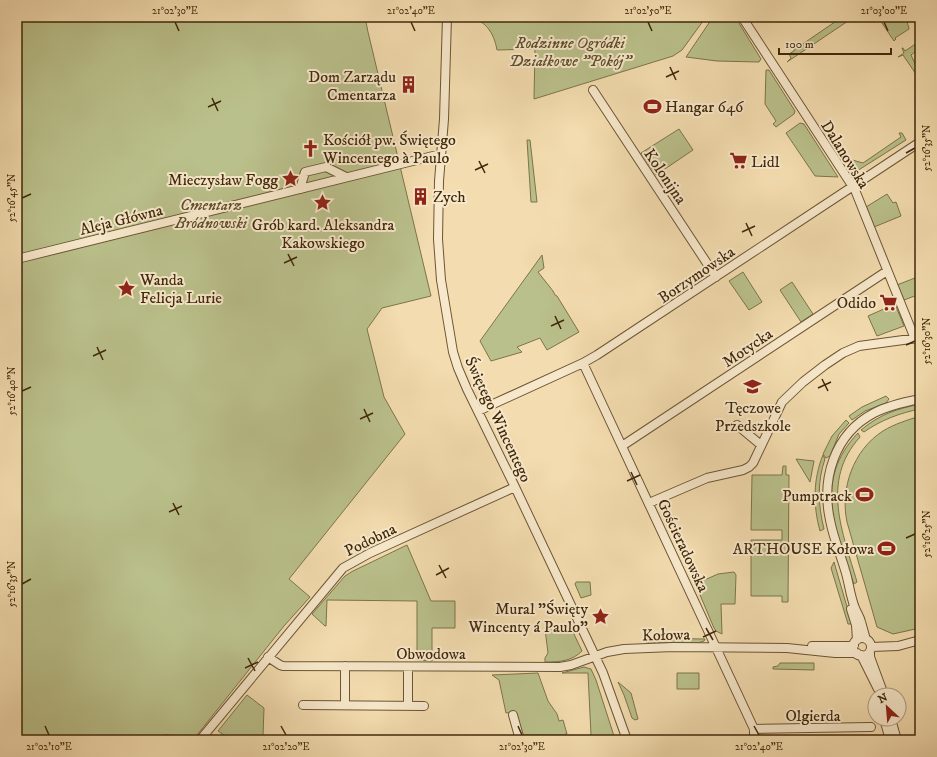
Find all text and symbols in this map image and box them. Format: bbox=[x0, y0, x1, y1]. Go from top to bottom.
text: 21°02'30"E bbox=[152, 5, 198, 17]
text: 21°02'40"E bbox=[387, 5, 435, 17]
text: 21°02'50"E bbox=[624, 5, 672, 17]
text: 21°03'00"E bbox=[861, 5, 907, 17]
scale bar bbox=[779, 30, 891, 56]
park label: Rodzinne Ogródki Działkowe "Pokój" bbox=[509, 33, 633, 71]
text: 100 m bbox=[785, 37, 814, 52]
place label: Dom Zarządu Cmentarza bbox=[308, 67, 396, 105]
building icon: Dom Zarządu Cmentarza bbox=[399, 75, 419, 95]
sports icon: Hangar 646 bbox=[642, 96, 662, 116]
place label: Hangar 646 bbox=[665, 97, 744, 117]
street label: Dalanowska bbox=[816, 117, 874, 193]
text: 52°16'35"N bbox=[921, 125, 933, 171]
place label: Kościół pw. Świętego Wincentego à Paulo bbox=[322, 130, 456, 168]
church icon: Kościół pw. Świętego Wincentego à Paulo bbox=[300, 138, 320, 158]
street label: Kolonijna bbox=[639, 145, 691, 208]
supermarket icon: Lidl bbox=[728, 151, 748, 171]
place label: Lidl bbox=[751, 152, 780, 172]
place icon: Mieczysław Fogg bbox=[281, 169, 301, 189]
place label: Mieczysław Fogg bbox=[168, 170, 278, 190]
text: 52°16'45"N bbox=[6, 174, 18, 222]
building icon: Zych bbox=[410, 186, 430, 206]
place label: Zych bbox=[433, 187, 466, 207]
place icon: Grób kard. Aleksandra Kakowskiego bbox=[313, 193, 333, 213]
park label: Cmentarz Bródnowski bbox=[174, 195, 248, 233]
street label: Aleja Główna bbox=[78, 200, 165, 240]
place label: Grób kard. Aleksandra Kakowskiego bbox=[252, 215, 394, 253]
street label: Borzymowska bbox=[654, 242, 739, 308]
place label: Wanda Felicja Lurie bbox=[139, 270, 222, 308]
place icon: Wanda Felicja Lurie bbox=[117, 278, 137, 298]
supermarket icon: Odido bbox=[879, 292, 899, 312]
place label: Odido bbox=[837, 293, 876, 313]
text: 52°16'30"N bbox=[921, 318, 933, 364]
street label: Motycka bbox=[719, 324, 777, 372]
street label: Świętego Wincentego bbox=[460, 353, 536, 486]
text: 52°16'40"N bbox=[6, 367, 18, 415]
school or university icon: Tęczowe Przedszkole bbox=[743, 376, 763, 396]
place label: Tęczowe Przedszkole bbox=[715, 398, 791, 436]
sports icon: Pumptrack bbox=[855, 485, 875, 505]
place label: Pumptrack bbox=[782, 486, 852, 506]
street label: Gościeradowska bbox=[653, 496, 714, 595]
text: 52°16'25"N bbox=[921, 510, 933, 558]
street label: Podobna bbox=[341, 519, 400, 561]
sports icon: ARTHOUSE Kołowa bbox=[877, 538, 897, 558]
place label: ARTHOUSE Kołowa bbox=[733, 539, 874, 559]
text: 52°16'35"N bbox=[6, 561, 18, 607]
place label: Mural "Święty Wincenty á Paulo" bbox=[467, 599, 588, 637]
place icon: Mural "Święty Wincenty á Paulo" bbox=[591, 607, 611, 627]
street label: Kołowa bbox=[642, 625, 691, 645]
street label: Obwodowa bbox=[396, 644, 466, 664]
north arrow bbox=[867, 687, 907, 727]
text: N bbox=[876, 691, 890, 707]
street label: Olgierda bbox=[785, 706, 841, 726]
text: 21°02'10"E bbox=[26, 741, 72, 753]
text: 21°02'20"E bbox=[263, 741, 309, 753]
text: 21°02'30"E bbox=[499, 741, 545, 753]
text: 21°02'40"E bbox=[735, 741, 783, 753]

